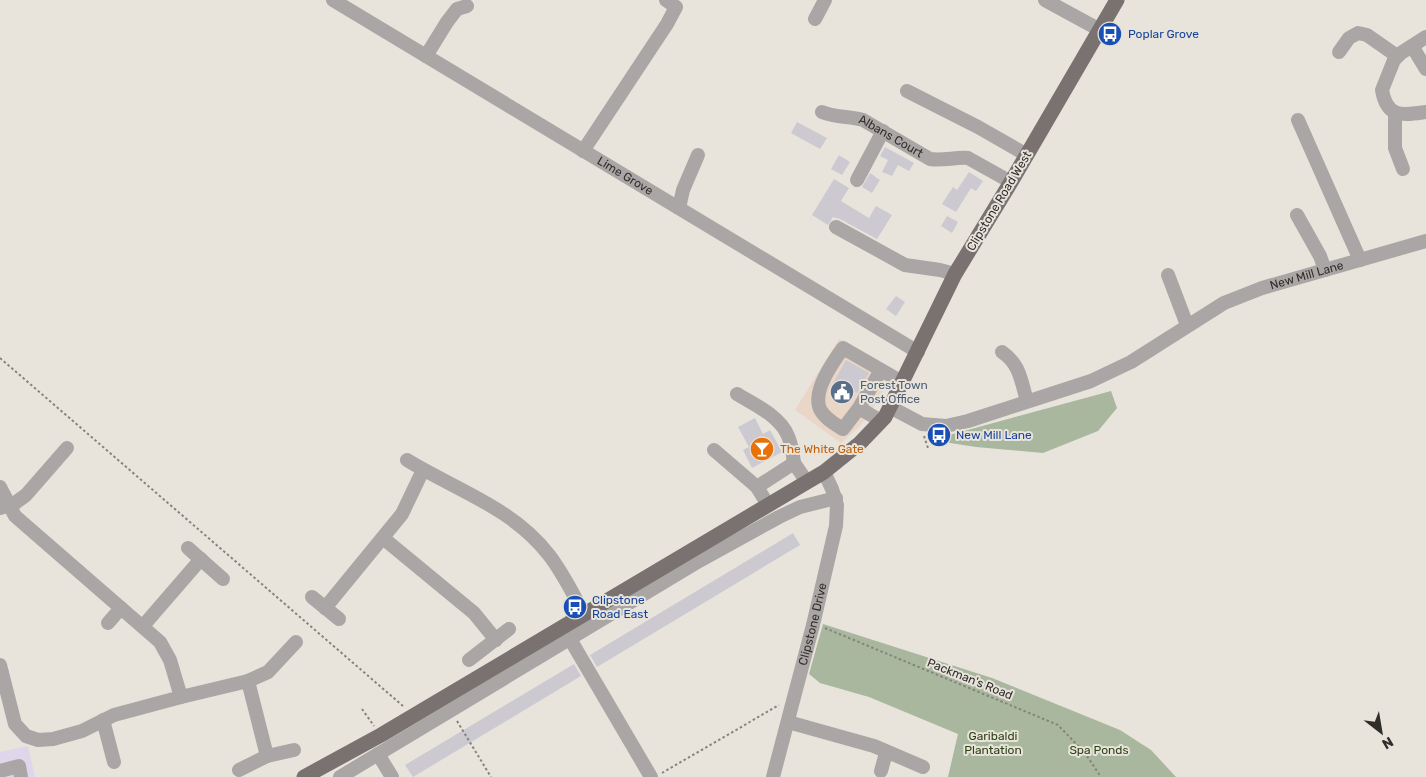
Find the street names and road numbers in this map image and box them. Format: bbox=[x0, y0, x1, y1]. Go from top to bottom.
street label: Albans Court bbox=[857, 112, 926, 161]
street label: Clipstone Road West bbox=[964, 148, 1034, 253]
street label: Lime Grove bbox=[595, 154, 656, 198]
street label: New Mill Lane bbox=[1268, 258, 1345, 292]
street label: Clipstone Drive bbox=[796, 581, 830, 667]
street label: Packman's Road bbox=[925, 655, 1015, 703]

